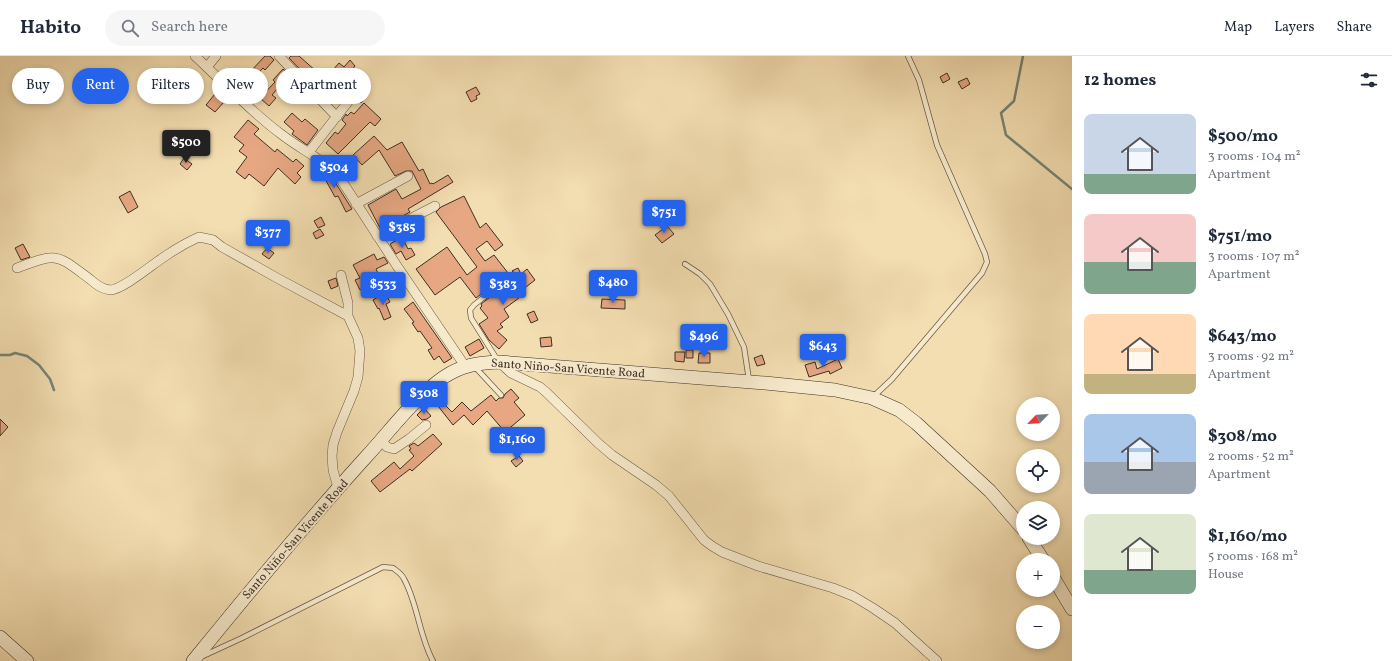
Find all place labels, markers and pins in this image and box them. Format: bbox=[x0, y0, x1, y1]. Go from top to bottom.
pin: $500 bbox=[162, 130, 210, 164]
pin: $504 bbox=[310, 155, 358, 189]
pin: $751 bbox=[640, 200, 688, 234]
pin: $385 bbox=[378, 215, 426, 249]
pin: $377 bbox=[244, 220, 292, 254]
pin: $480 bbox=[589, 270, 637, 304]
pin: $533 bbox=[359, 272, 407, 306]
pin: $383 bbox=[479, 272, 527, 306]
pin: $496 bbox=[680, 324, 728, 358]
pin: $643 bbox=[799, 334, 847, 368]
pin: $308 bbox=[400, 381, 448, 415]
pin: $1,160 bbox=[484, 427, 550, 461]

